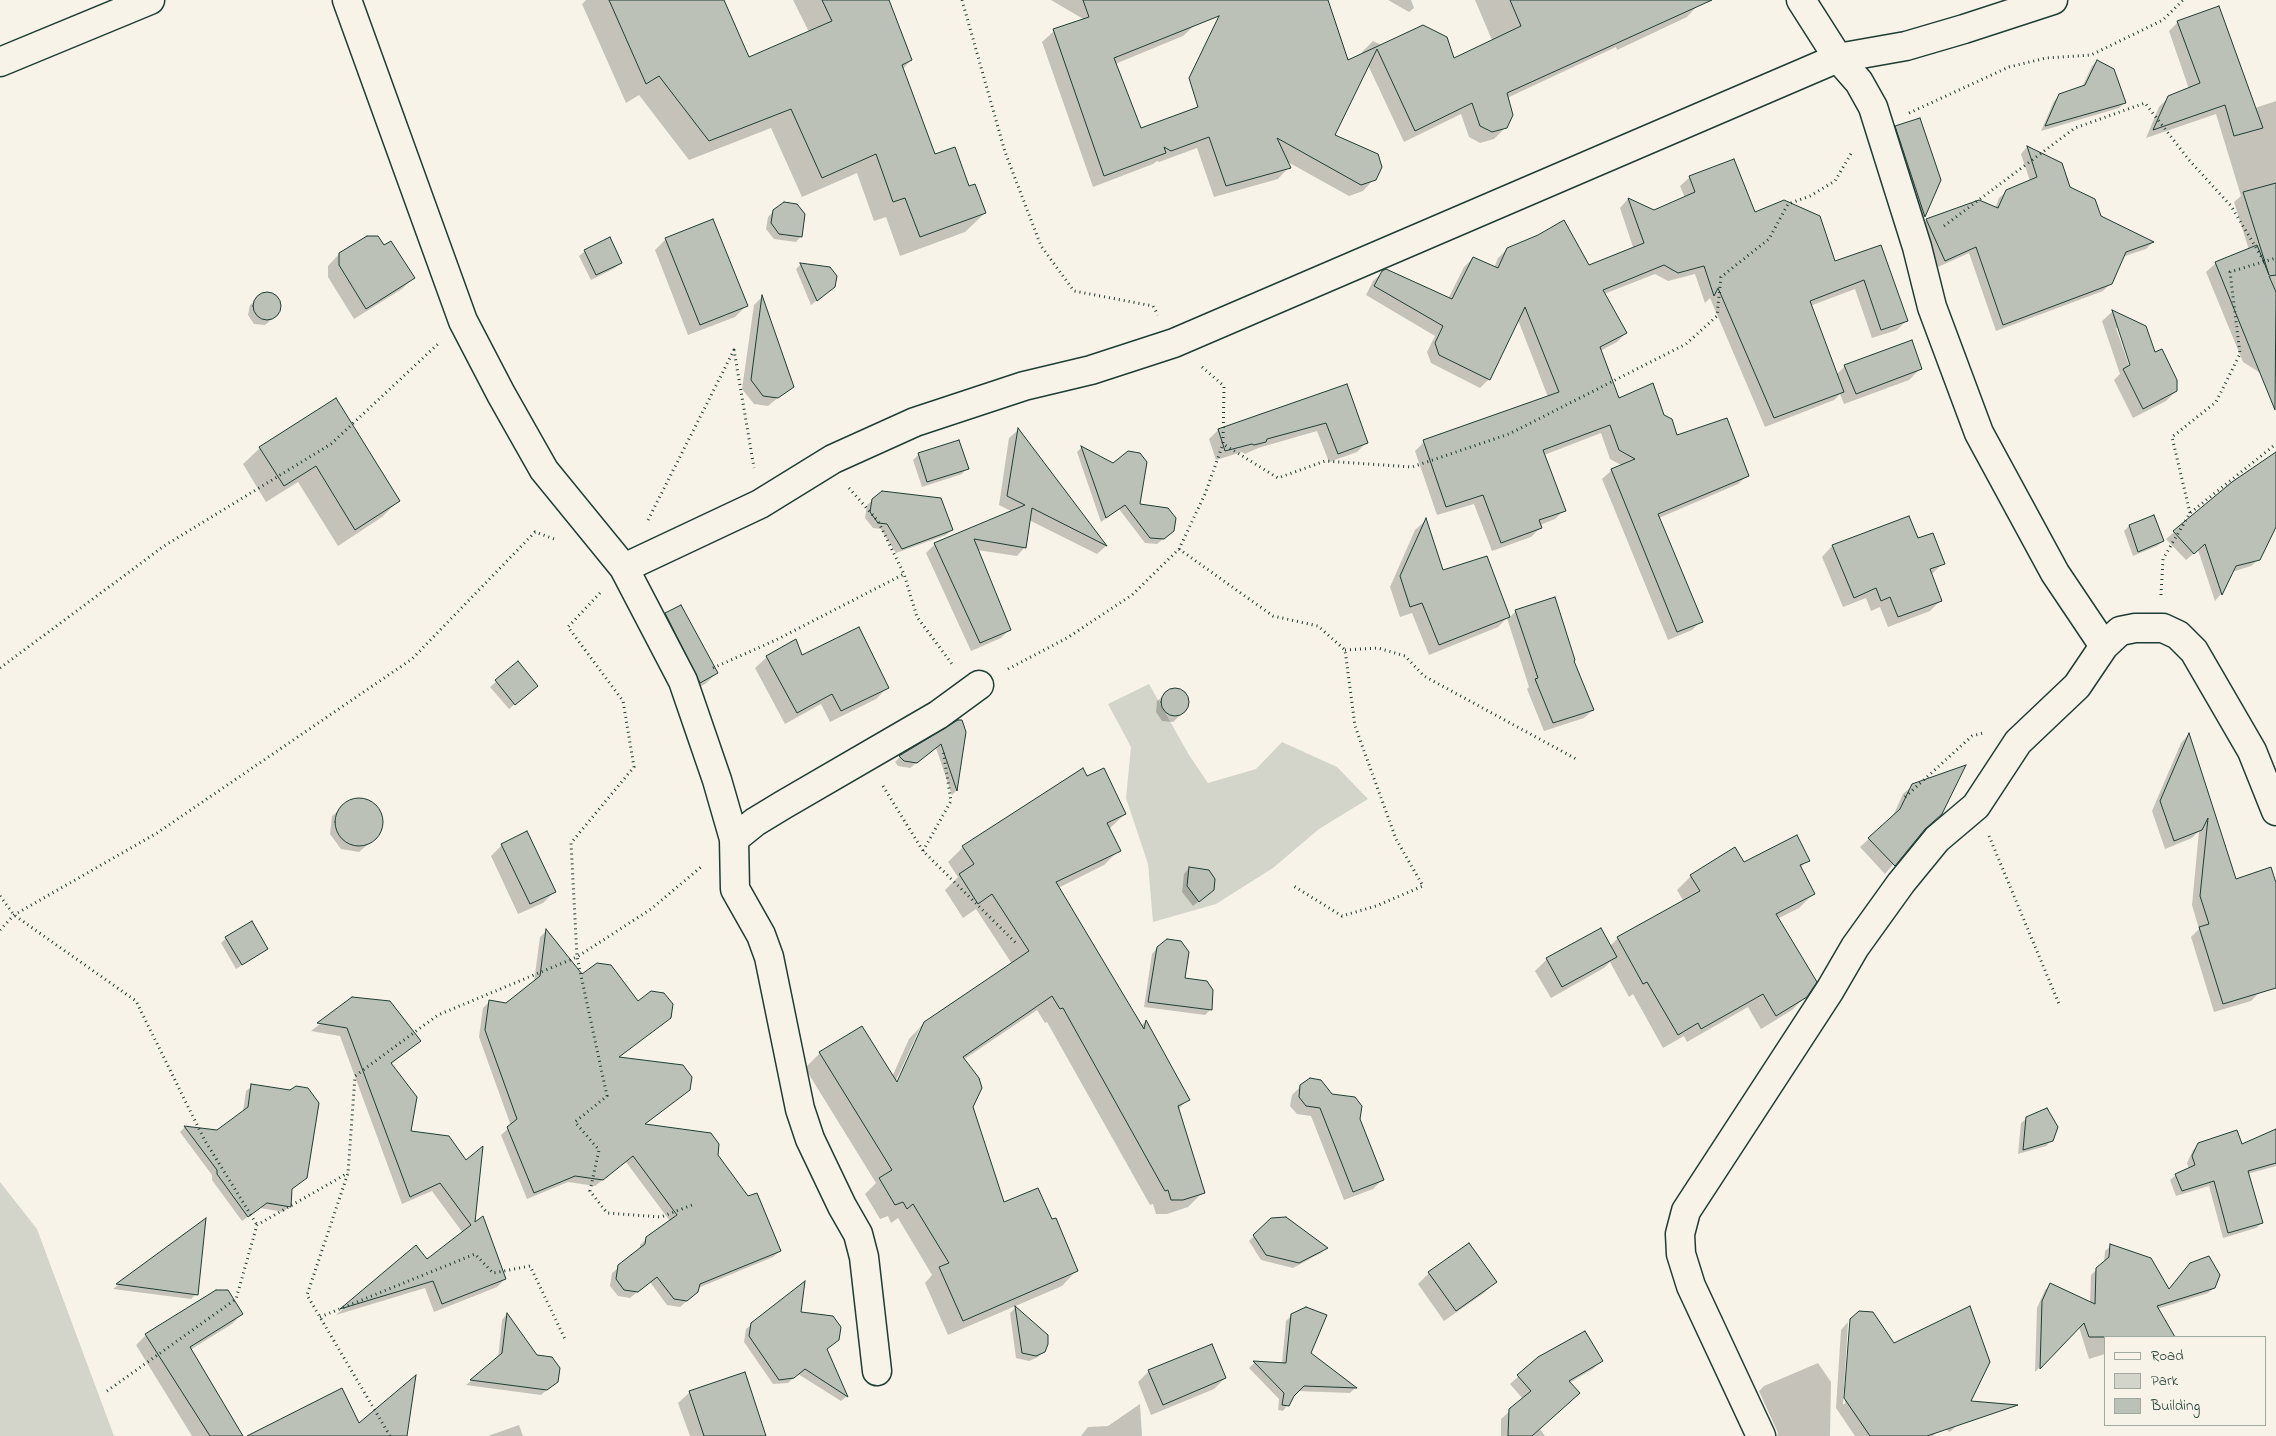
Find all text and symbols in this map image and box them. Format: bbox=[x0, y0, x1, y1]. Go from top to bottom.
legend bbox=[2104, 1336, 2266, 1426]
text: Road bbox=[2151, 1345, 2184, 1367]
text: Park bbox=[2151, 1370, 2178, 1392]
text: Building bbox=[2151, 1395, 2200, 1417]

